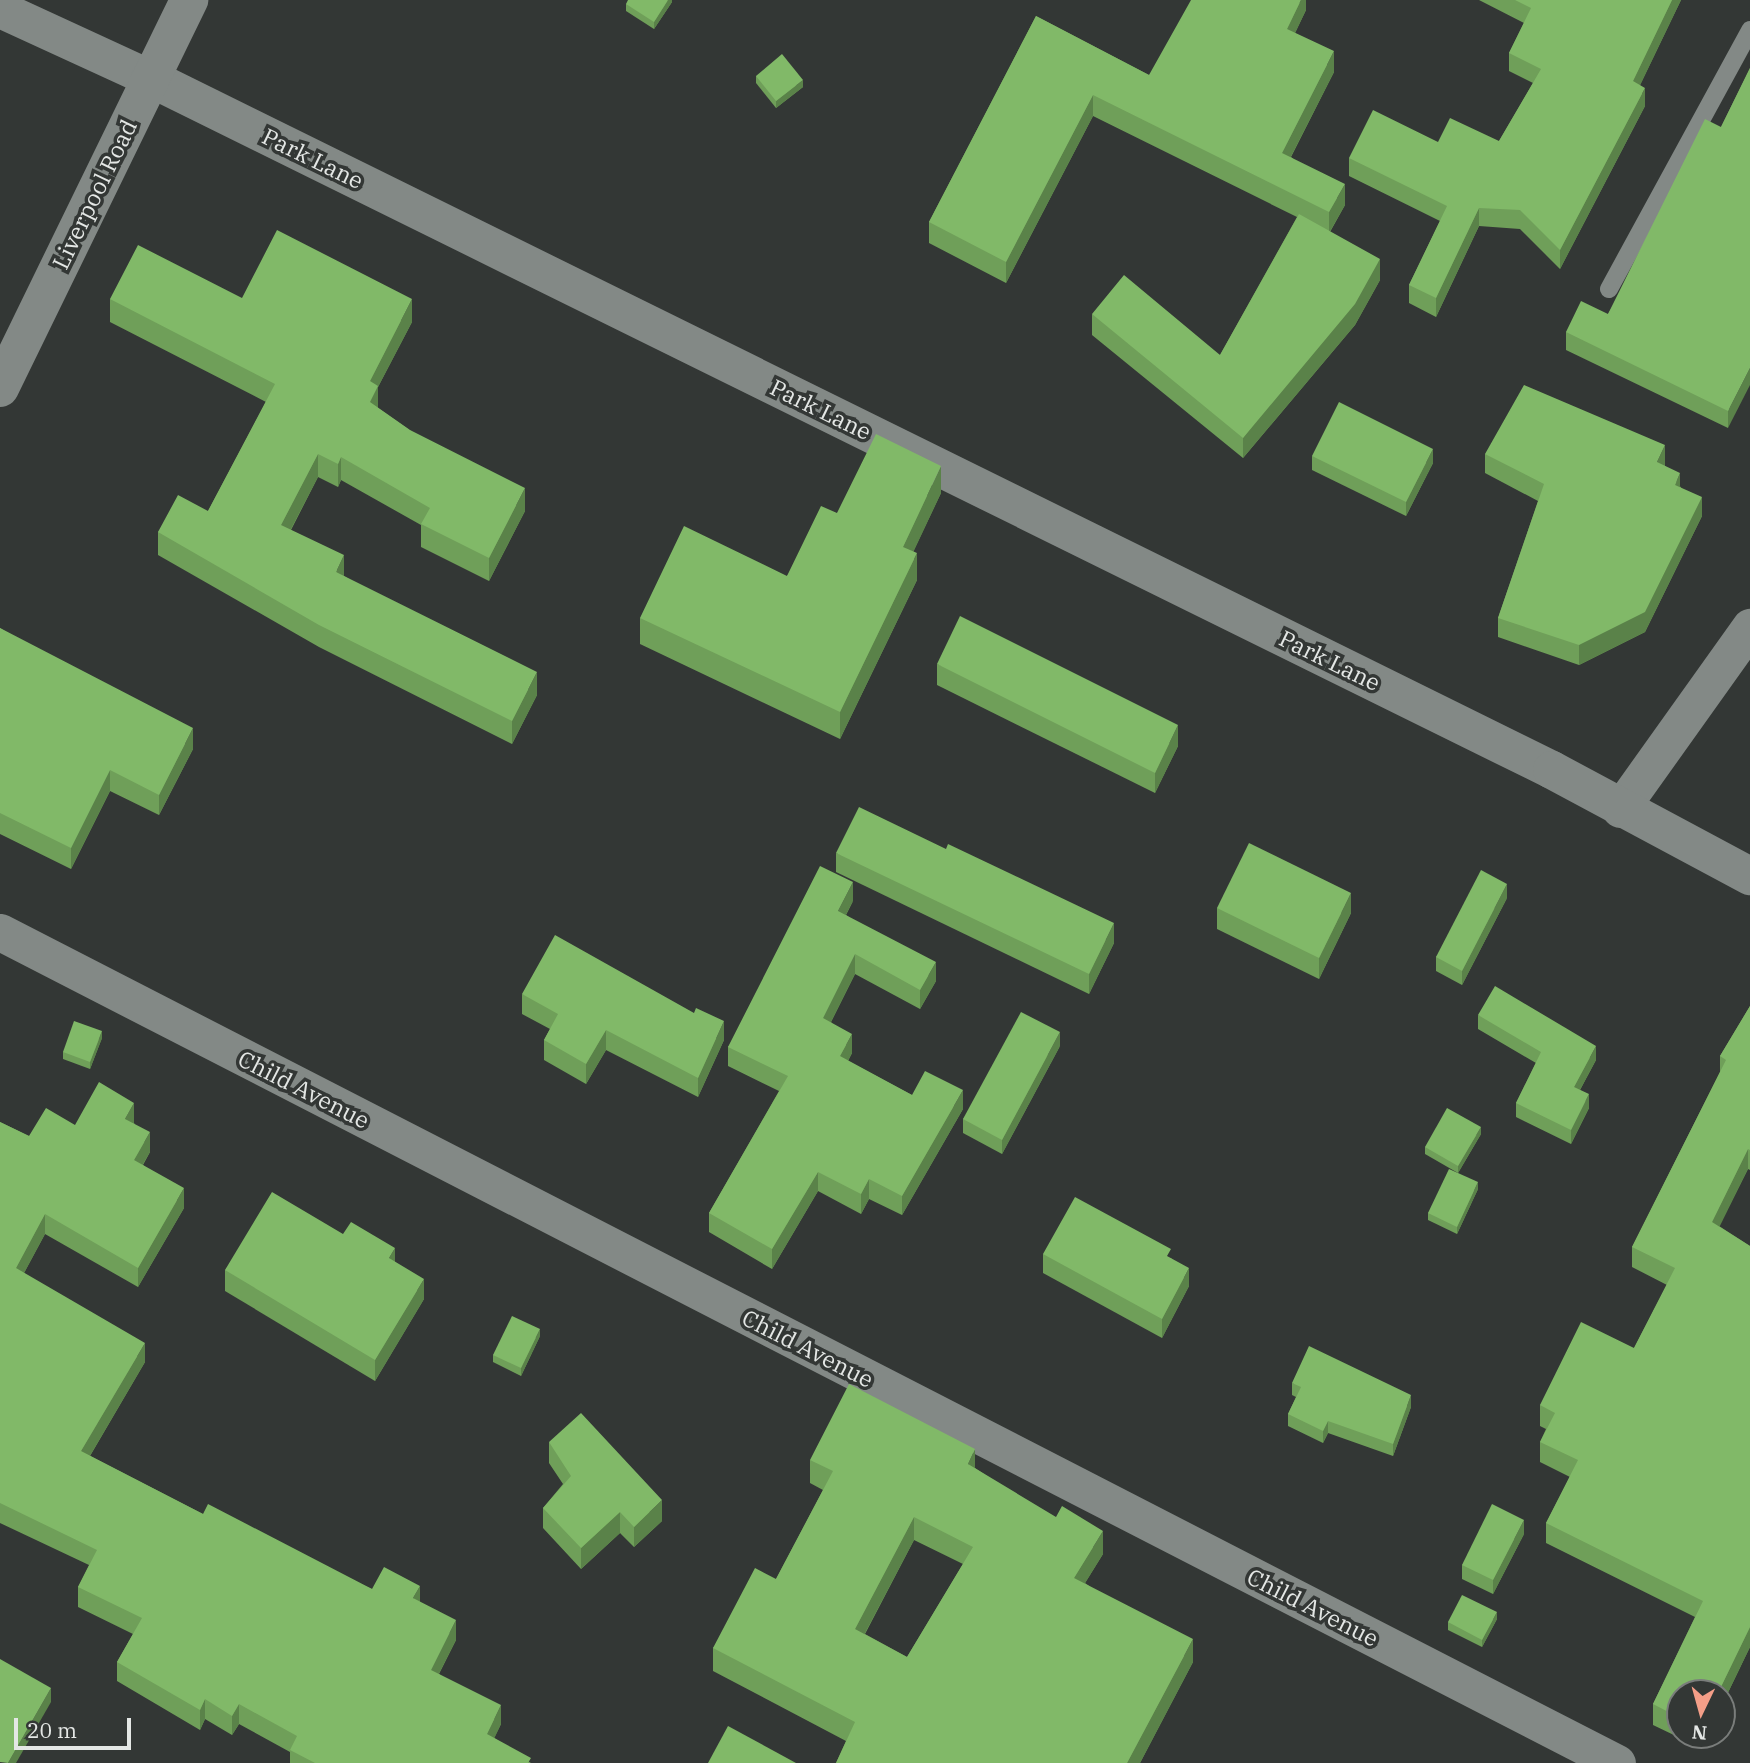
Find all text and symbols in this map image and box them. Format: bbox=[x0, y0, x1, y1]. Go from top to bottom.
street label: Liverpool Road bbox=[46, 115, 142, 273]
street label: Park Lane bbox=[258, 122, 368, 194]
street label: Park Lane bbox=[766, 373, 876, 445]
street label: Park Lane bbox=[1275, 624, 1385, 696]
street label: Child Avenue bbox=[234, 1044, 374, 1134]
street label: Child Avenue bbox=[738, 1303, 878, 1393]
street label: Child Avenue bbox=[1243, 1562, 1383, 1652]
north arrow bbox=[1666, 1679, 1736, 1749]
scale bar bbox=[18, 1704, 135, 1748]
text: 20 m bbox=[27, 1716, 77, 1744]
text: N bbox=[1691, 1720, 1708, 1746]

